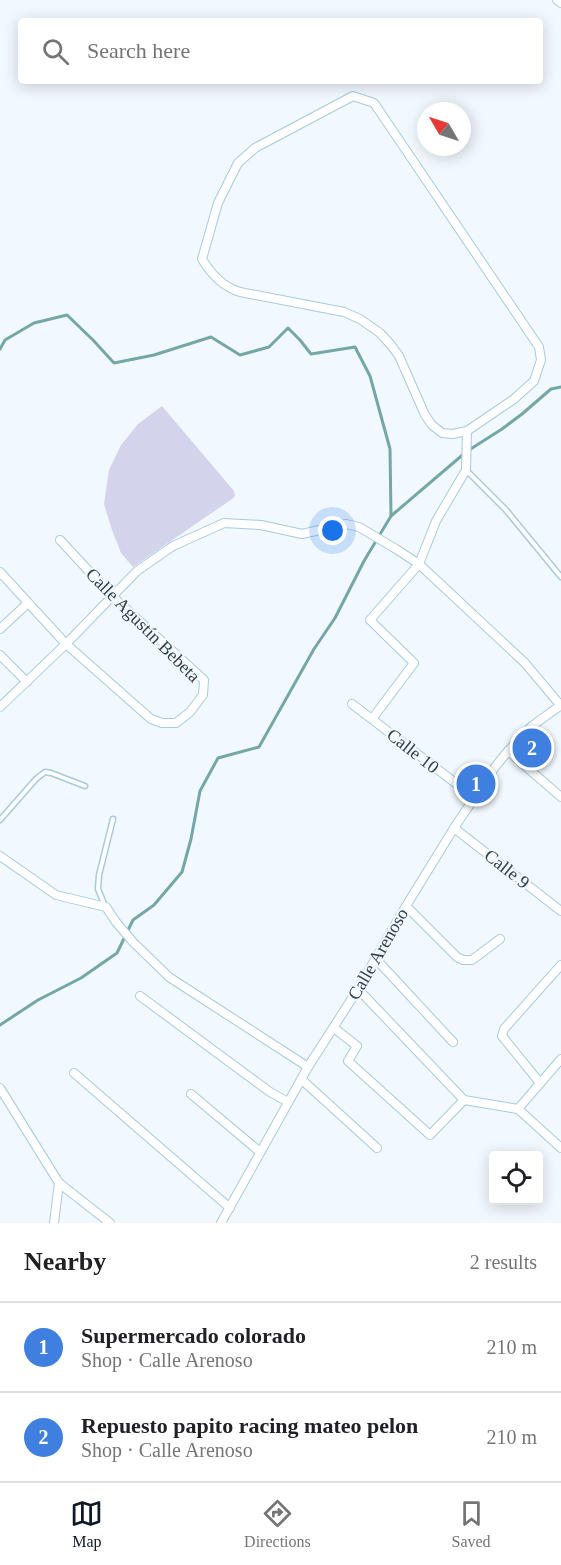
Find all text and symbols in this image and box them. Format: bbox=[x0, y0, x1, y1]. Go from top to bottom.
search box bbox=[18, 18, 543, 84]
icon: search bbox=[39, 35, 72, 68]
text: Search here bbox=[87, 38, 190, 63]
north arrow bbox=[417, 102, 471, 156]
your location bbox=[318, 516, 347, 545]
street label: Calle Agustín Bebeta bbox=[82, 564, 204, 686]
street label: Calle 10 bbox=[383, 724, 443, 778]
pin: 2 bbox=[512, 726, 552, 771]
pin: 1 bbox=[456, 762, 496, 806]
street label: Calle 9 bbox=[481, 845, 533, 893]
street label: Calle Arenoso bbox=[344, 905, 412, 1003]
map controls bbox=[489, 1151, 543, 1205]
button: locate bbox=[489, 1151, 543, 1205]
text: Nearby bbox=[24, 1247, 106, 1276]
text: 2 results bbox=[470, 1251, 537, 1273]
text: Supermercado colorado bbox=[81, 1323, 306, 1348]
text: 1 bbox=[39, 1336, 49, 1358]
text: 210 m bbox=[486, 1336, 537, 1358]
text: Shop · Calle Arenoso bbox=[81, 1349, 253, 1371]
text: Repuesto papito racing mateo pelon bbox=[81, 1413, 418, 1438]
text: 2 bbox=[39, 1426, 49, 1448]
text: 210 m bbox=[486, 1426, 537, 1448]
text: Shop · Calle Arenoso bbox=[81, 1439, 253, 1461]
tab: Map bbox=[70, 1497, 103, 1551]
tab: Directions bbox=[244, 1497, 311, 1551]
tab: Saved bbox=[451, 1497, 491, 1551]

